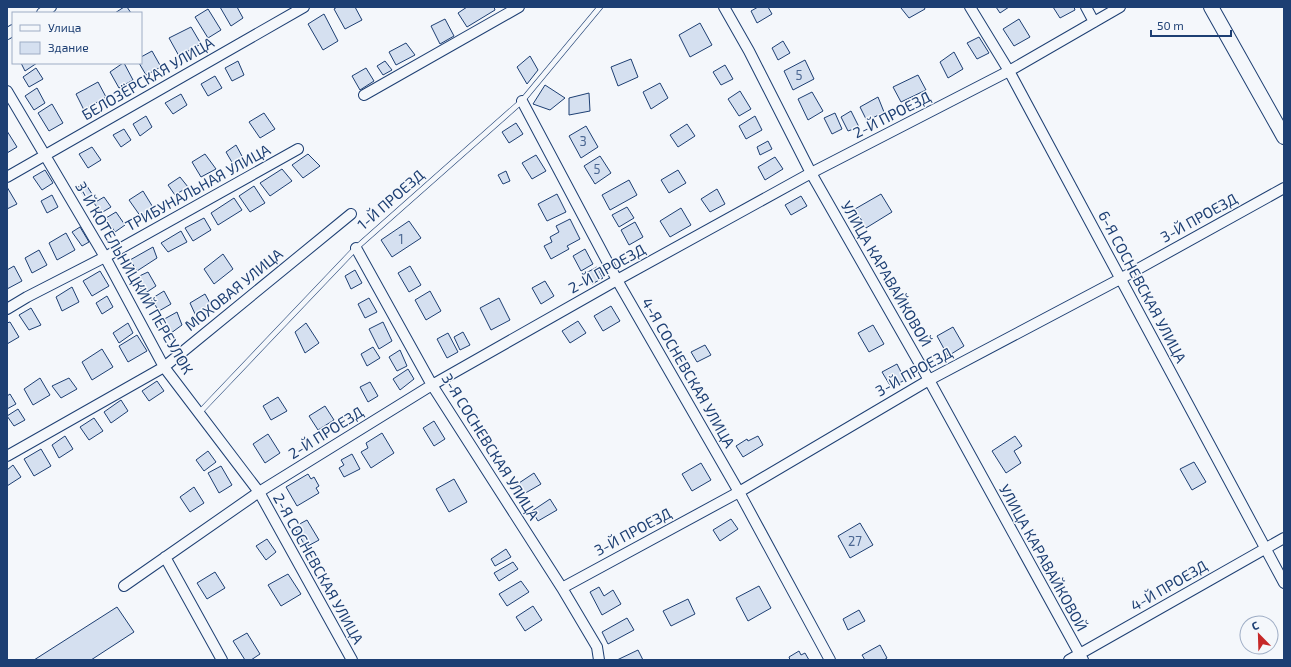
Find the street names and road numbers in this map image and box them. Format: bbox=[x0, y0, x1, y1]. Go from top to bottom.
street label: БЕЛОЗЁРСКАЯ УЛИЦА bbox=[78, 33, 217, 123]
street label: 2-Й ПРОЕЗД bbox=[850, 87, 933, 141]
street label: ТРИБУНАЛЬНАЯ УЛИЦА bbox=[122, 139, 274, 234]
street label: 1-Й ПРОЕЗД bbox=[353, 165, 427, 233]
street label: 3-Й КОТЕЛЬНИЦКИЙ ПЕРЕУЛОК bbox=[72, 178, 197, 377]
street label: 3-Й ПРОЕЗД bbox=[1157, 189, 1240, 246]
street label: УЛИЦА КАРАВАЙКОВОЙ bbox=[838, 198, 936, 349]
street label: 6-Я СОСНЕВСКАЯ УЛИЦА bbox=[1095, 207, 1191, 366]
street label: 2-Й ПРОЕЗД bbox=[565, 240, 648, 297]
street label: МОХОВАЯ УЛИЦА bbox=[181, 244, 286, 334]
street label: 4-Я СОСНЕВСКАЯ УЛИЦА bbox=[639, 294, 740, 451]
street label: 3-Й ПРОЕЗД bbox=[872, 343, 955, 400]
street label: 3-Я СОСНЕВСКАЯ УЛИЦА bbox=[438, 370, 544, 524]
street label: 2-Й ПРОЕЗД bbox=[285, 402, 366, 462]
street label: УЛИЦА КАРАВАЙКОВОЙ bbox=[996, 481, 1092, 634]
street label: 2-Я СОСНЕВСКАЯ УЛИЦА bbox=[270, 490, 368, 648]
street label: 3-Й ПРОЕЗД bbox=[591, 503, 674, 559]
street label: 4-Й ПРОЕЗД bbox=[1127, 556, 1210, 614]

